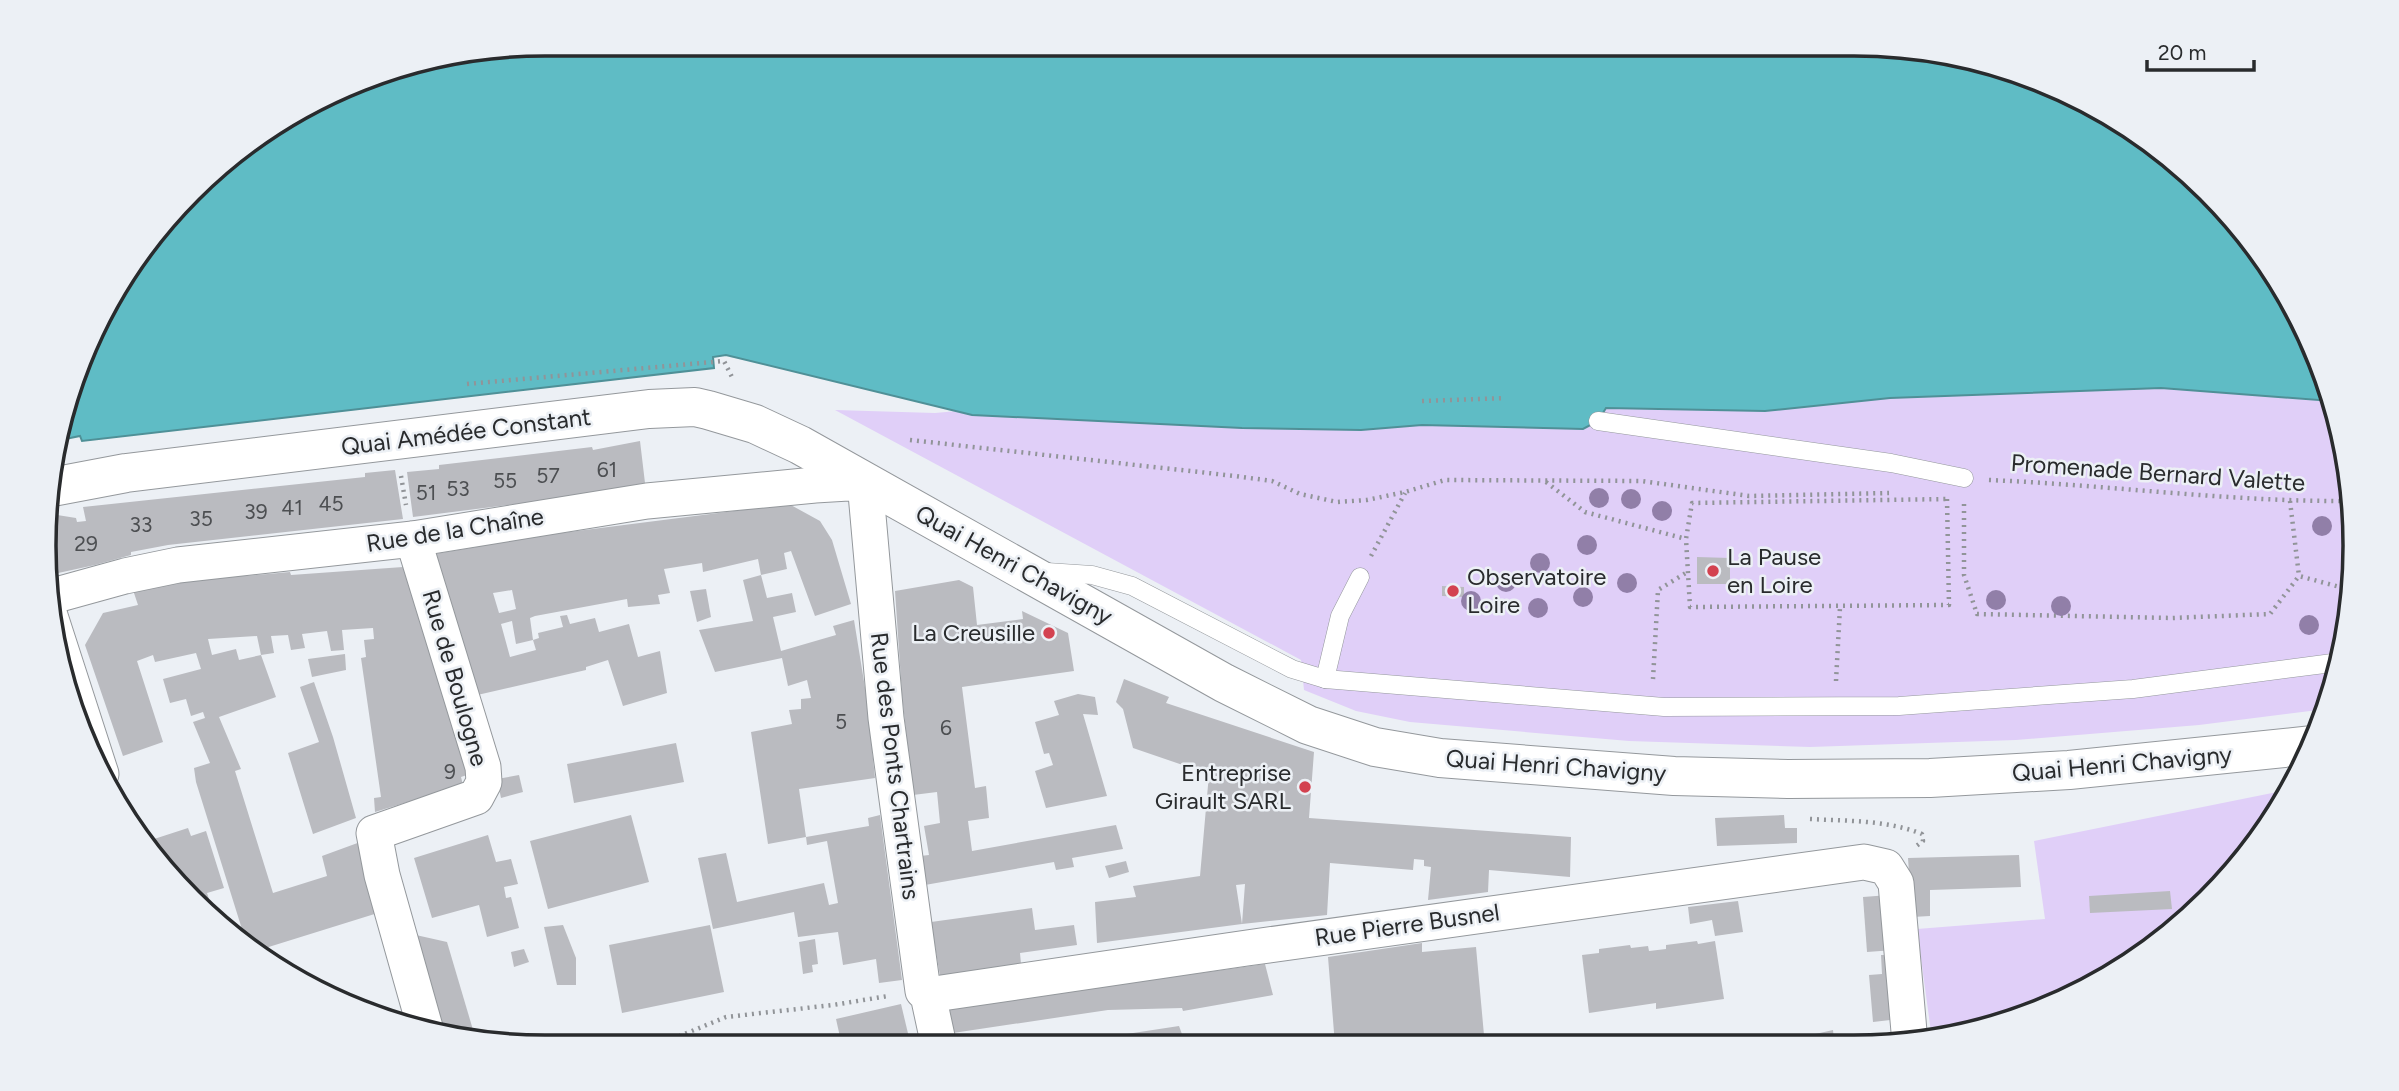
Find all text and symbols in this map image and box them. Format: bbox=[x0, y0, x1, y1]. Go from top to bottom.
scale bar bbox=[2147, 28, 2254, 72]
text: 20 m bbox=[2158, 40, 2206, 65]
street label: Quai Amédée Constant bbox=[339, 402, 592, 461]
street label: Promenade Bernard Valette bbox=[2010, 448, 2306, 497]
house number: 61 bbox=[597, 457, 617, 482]
house number: 57 bbox=[536, 463, 560, 488]
house number: 55 bbox=[493, 468, 517, 493]
house number: 53 bbox=[446, 476, 470, 501]
house number: 51 bbox=[416, 480, 436, 505]
house number: 45 bbox=[318, 491, 344, 516]
house number: 41 bbox=[281, 495, 303, 520]
street label: Quai Henri Chavigny bbox=[911, 498, 1118, 631]
house number: 39 bbox=[244, 499, 268, 524]
street label: Rue de la Chaîne bbox=[364, 501, 546, 558]
house number: 35 bbox=[189, 506, 213, 531]
house number: 33 bbox=[130, 512, 152, 537]
house number: 29 bbox=[74, 531, 98, 556]
place label: La Pause en Loire bbox=[1727, 542, 1821, 599]
place label: Observatoire Loire bbox=[1467, 562, 1606, 619]
marker: La Pause en Loire bbox=[1705, 563, 1721, 579]
marker: Observatoire Loire bbox=[1445, 583, 1461, 599]
street label: Rue de Boulogne bbox=[416, 586, 495, 769]
place label: La Creusille bbox=[912, 618, 1035, 647]
marker: La Creusille bbox=[1041, 625, 1057, 641]
street label: Rue des Ponts Chartrains bbox=[865, 630, 926, 901]
house number: 5 bbox=[835, 709, 847, 734]
house number: 6 bbox=[940, 715, 952, 740]
street label: Quai Henri Chavigny bbox=[2011, 739, 2234, 788]
street label: Quai Henri Chavigny bbox=[1445, 743, 1667, 788]
place label: Entreprise Girault SARL bbox=[1155, 758, 1292, 815]
house number: 9 bbox=[444, 759, 456, 784]
marker: Entreprise Girault SARL bbox=[1297, 779, 1313, 795]
street label: Rue Pierre Busnel bbox=[1313, 897, 1501, 952]

